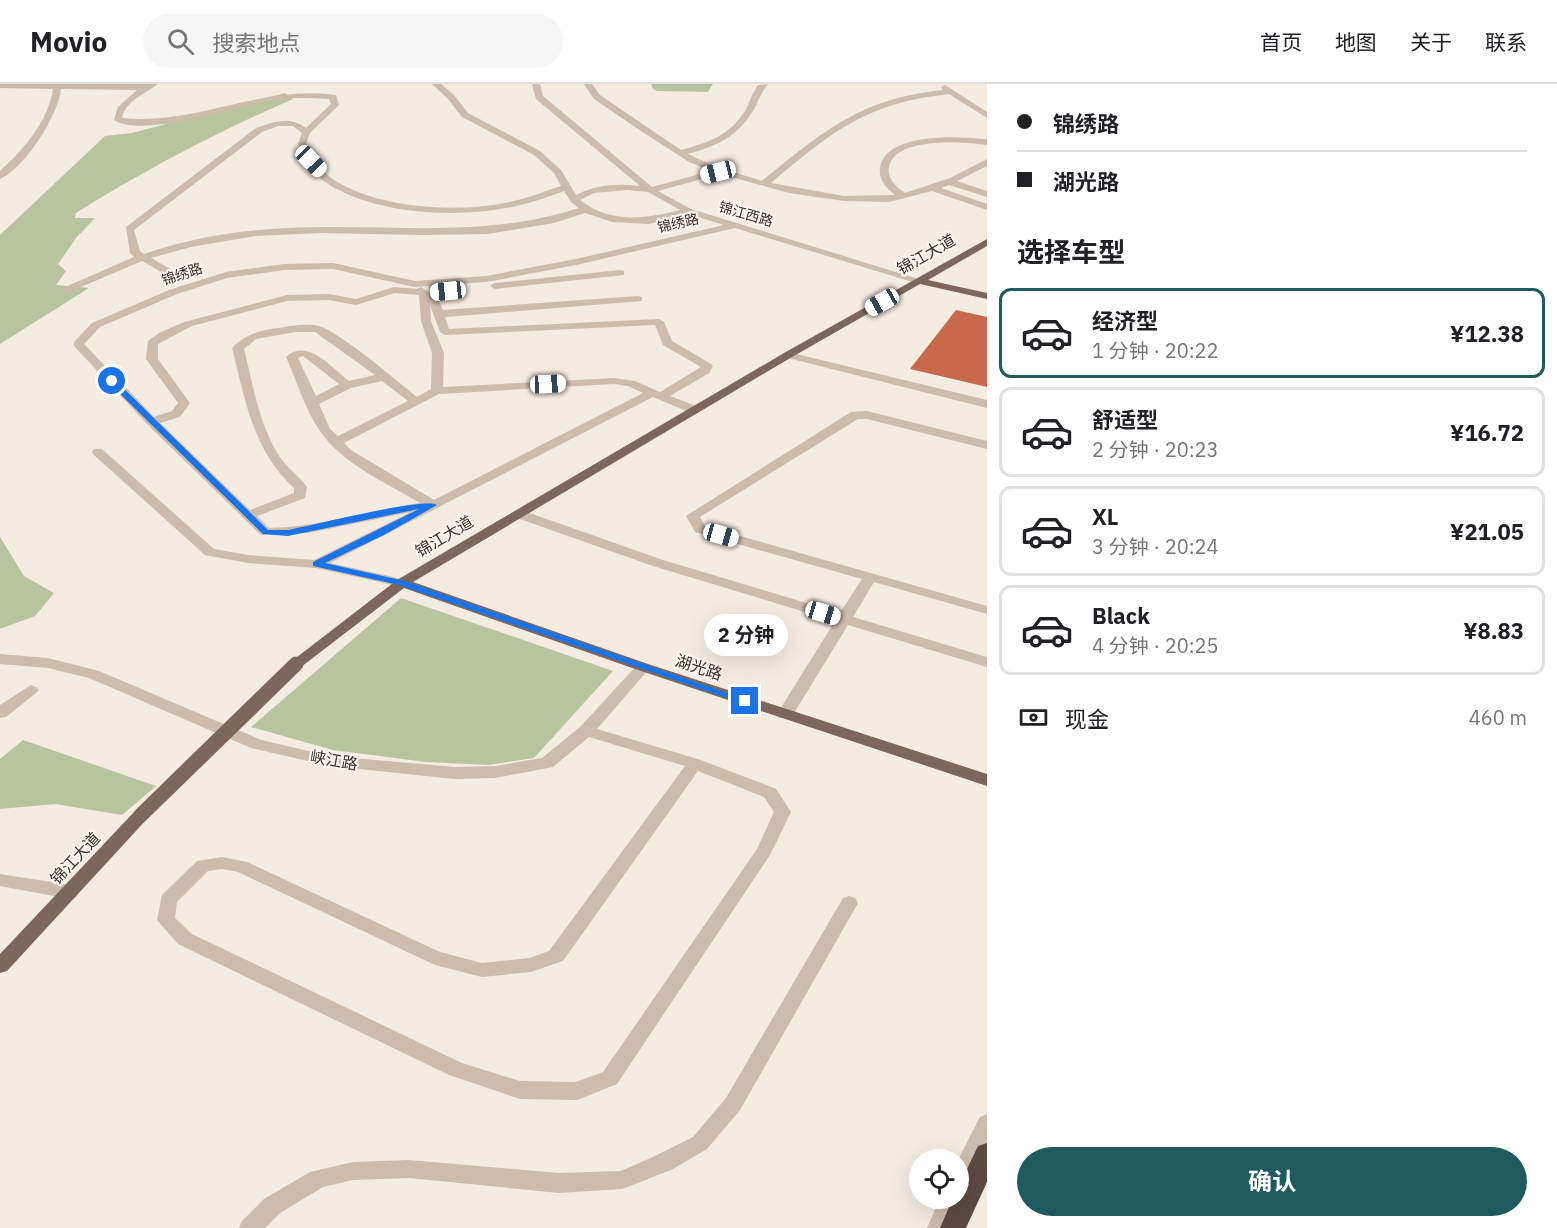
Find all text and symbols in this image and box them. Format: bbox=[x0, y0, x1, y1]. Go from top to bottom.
search box bbox=[143, 14, 563, 68]
text: Movio bbox=[30, 23, 107, 60]
icon: search bbox=[164, 25, 197, 58]
text: 搜索地点 bbox=[212, 28, 300, 57]
text: 首页 bbox=[1260, 28, 1302, 56]
text: 地图 bbox=[1335, 28, 1377, 56]
text: 关于 bbox=[1410, 28, 1452, 56]
text: 联系 bbox=[1485, 28, 1527, 56]
text: 锦绣路 bbox=[1053, 109, 1119, 138]
car bbox=[292, 142, 330, 180]
car bbox=[698, 159, 738, 185]
text: 湖光路 bbox=[1053, 167, 1119, 196]
street label: 锦江西路 bbox=[717, 198, 775, 230]
street label: 锦绣路 bbox=[656, 210, 700, 236]
street label: 锦江大道 bbox=[893, 229, 959, 279]
text: 选择车型 bbox=[1017, 234, 1125, 269]
street label: 锦绣路 bbox=[159, 259, 205, 289]
car bbox=[429, 280, 467, 302]
car bbox=[862, 285, 902, 319]
icon: car bbox=[1020, 306, 1074, 360]
text: 经济型 bbox=[1092, 306, 1158, 335]
text: ¥12.38 bbox=[1450, 319, 1524, 348]
text: 1 分钟 · 20:22 bbox=[1092, 337, 1219, 364]
route start bbox=[98, 367, 125, 394]
car bbox=[530, 374, 566, 394]
icon: car bbox=[1020, 405, 1074, 459]
text: 舒适型 bbox=[1092, 405, 1158, 434]
text: ¥16.72 bbox=[1450, 418, 1524, 447]
text: 2 分钟 · 20:23 bbox=[1092, 436, 1219, 463]
text: XL bbox=[1092, 502, 1118, 531]
icon: car bbox=[1020, 504, 1074, 558]
street label: 锦江大道 bbox=[411, 511, 477, 561]
text: ¥21.05 bbox=[1450, 517, 1524, 546]
car bbox=[701, 521, 741, 549]
text: 3 分钟 · 20:24 bbox=[1092, 533, 1219, 560]
car bbox=[803, 599, 843, 627]
text: Black bbox=[1092, 601, 1150, 630]
icon: car bbox=[1020, 603, 1074, 657]
callout: 2 分钟 bbox=[703, 614, 787, 656]
text: ¥8.83 bbox=[1463, 616, 1524, 645]
text: 2 分钟 bbox=[718, 621, 774, 648]
text: 4 分钟 · 20:25 bbox=[1092, 632, 1219, 659]
street label: 湖光路 bbox=[673, 650, 725, 684]
route end bbox=[731, 687, 758, 714]
icon: cash bbox=[1017, 701, 1050, 734]
text: 现金 bbox=[1065, 704, 1109, 733]
text: 460 m bbox=[1469, 704, 1527, 731]
street label: 峡江路 bbox=[309, 746, 359, 774]
street label: 锦江大道 bbox=[46, 828, 104, 888]
button: 确认 bbox=[1017, 1147, 1527, 1216]
map controls bbox=[909, 1149, 969, 1209]
button: locate bbox=[909, 1149, 969, 1209]

